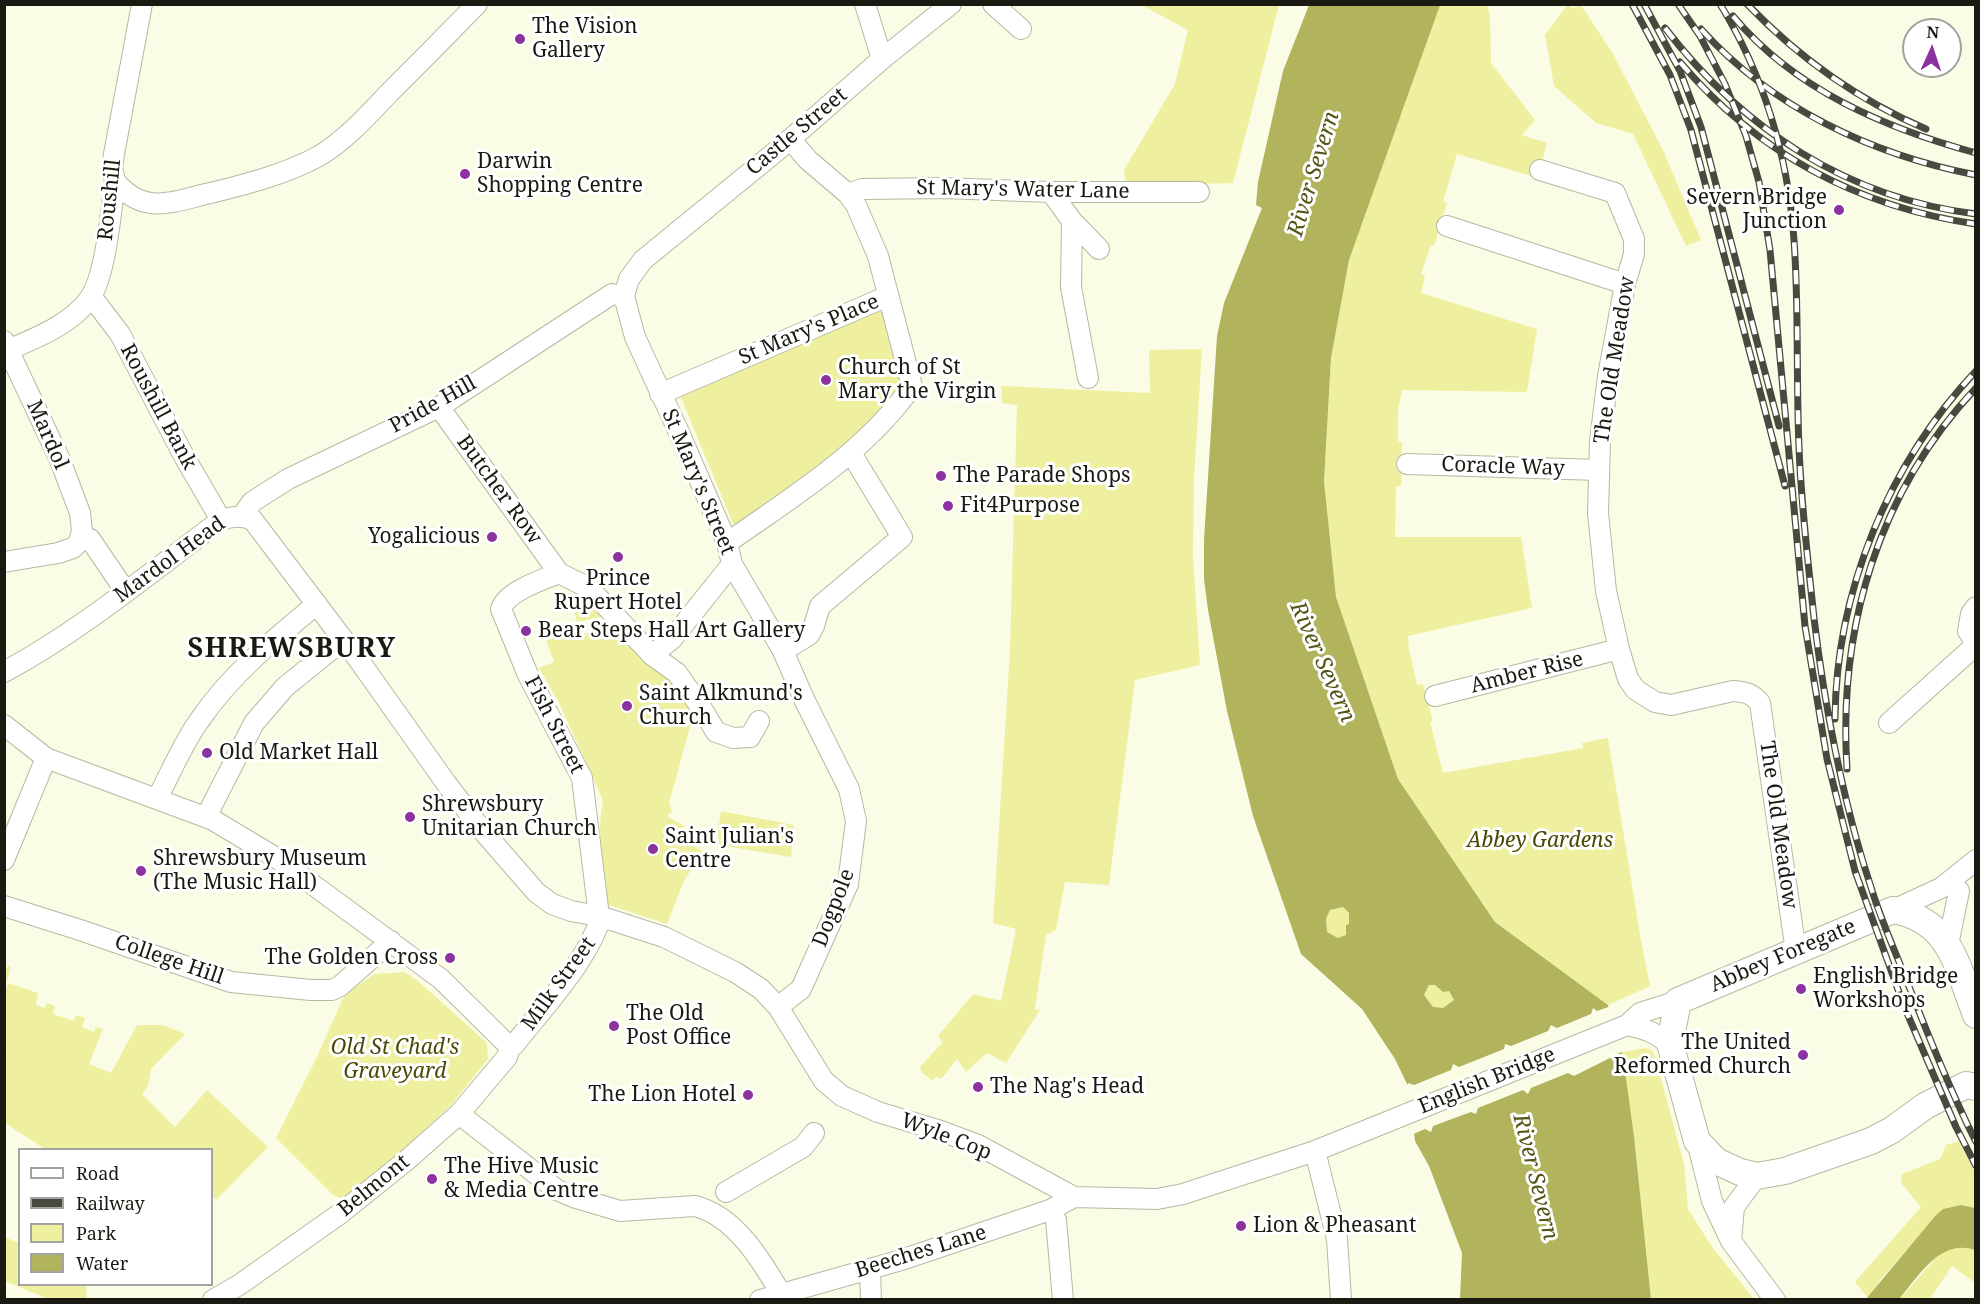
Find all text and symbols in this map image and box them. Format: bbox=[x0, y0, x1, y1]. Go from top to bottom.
place label: The Vision Gallery bbox=[532, 14, 638, 64]
north arrow bbox=[1902, 18, 1962, 78]
text: N bbox=[1926, 21, 1940, 43]
marker: The Vision Gallery bbox=[513, 32, 527, 46]
street label: Castle Street bbox=[742, 83, 852, 181]
water label: River Severn bbox=[1283, 108, 1345, 240]
place label: Darwin Shopping Centre bbox=[477, 149, 643, 199]
street label: Roushill bbox=[93, 158, 127, 242]
marker: Darwin Shopping Centre bbox=[458, 167, 472, 181]
street label: St Mary's Water Lane bbox=[916, 176, 1130, 204]
place label: Severn Bridge Junction bbox=[1686, 185, 1827, 235]
marker: Severn Bridge Junction bbox=[1832, 203, 1846, 217]
street label: The Old Meadow bbox=[1589, 274, 1641, 446]
street label: St Mary's Place bbox=[735, 289, 883, 371]
street label: Roushill Bank bbox=[114, 340, 202, 474]
place label: Church of St Mary the Virgin bbox=[838, 355, 997, 405]
street label: Pride Hill bbox=[385, 371, 481, 439]
marker: Church of St Mary the Virgin bbox=[819, 373, 833, 387]
street label: Mardol bbox=[21, 397, 73, 473]
street label: St Mary's Street bbox=[656, 405, 740, 559]
street label: Butcher Row bbox=[451, 431, 547, 549]
street label: Coracle Way bbox=[1441, 452, 1565, 482]
place label: The Parade Shops bbox=[953, 463, 1131, 489]
marker: The Parade Shops bbox=[934, 469, 948, 483]
place label: Fit4Purpose bbox=[960, 493, 1080, 519]
marker: Fit4Purpose bbox=[941, 499, 955, 513]
street label: Mardol Head bbox=[110, 511, 230, 609]
place label: Yogalicious bbox=[368, 524, 480, 550]
marker: Yogalicious bbox=[485, 530, 499, 544]
marker: Prince Rupert Hotel bbox=[611, 550, 625, 564]
place label: Prince Rupert Hotel bbox=[554, 566, 682, 616]
water label: River Severn bbox=[1284, 598, 1360, 726]
place label: Bear Steps Hall Art Gallery bbox=[538, 618, 805, 644]
marker: Bear Steps Hall Art Gallery bbox=[519, 624, 533, 638]
district label: SHREWSBURY bbox=[188, 633, 396, 665]
street label: Amber Rise bbox=[1468, 647, 1586, 699]
street label: Fish Street bbox=[519, 672, 589, 778]
place label: Saint Alkmund's Church bbox=[639, 681, 803, 731]
marker: Saint Alkmund's Church bbox=[620, 699, 634, 713]
street label: The Old Meadow bbox=[1754, 739, 1802, 911]
place label: Old Market Hall bbox=[219, 740, 378, 766]
marker: Old Market Hall bbox=[200, 746, 214, 760]
place label: Shrewsbury Unitarian Church bbox=[422, 792, 597, 842]
marker: Shrewsbury Unitarian Church bbox=[403, 810, 417, 824]
place label: Saint Julian's Centre bbox=[665, 824, 794, 874]
park label: Abbey Gardens bbox=[1467, 828, 1613, 854]
marker: Saint Julian's Centre bbox=[646, 842, 660, 856]
place label: Shrewsbury Museum (The Music Hall) bbox=[153, 846, 367, 896]
marker: Shrewsbury Museum (The Music Hall) bbox=[134, 864, 148, 878]
street label: Dogpole bbox=[808, 865, 860, 951]
street label: Abbey Foregate bbox=[1706, 914, 1860, 998]
street label: College Hill bbox=[111, 930, 227, 990]
street label: Milk Street bbox=[517, 932, 601, 1036]
place label: The Golden Cross bbox=[264, 945, 438, 971]
marker: The Golden Cross bbox=[443, 951, 457, 965]
place label: English Bridge Workshops bbox=[1813, 964, 1958, 1014]
marker: English Bridge Workshops bbox=[1794, 982, 1808, 996]
place label: The Old Post Office bbox=[626, 1001, 731, 1051]
marker: The Old Post Office bbox=[607, 1019, 621, 1033]
place label: The United Reformed Church bbox=[1614, 1030, 1791, 1080]
park label: Old St Chad's Graveyard bbox=[331, 1035, 459, 1085]
street label: English Bridge bbox=[1415, 1042, 1559, 1120]
marker: The United Reformed Church bbox=[1796, 1048, 1810, 1062]
place label: The Nag's Head bbox=[990, 1074, 1144, 1100]
marker: The Nag's Head bbox=[971, 1080, 985, 1094]
place label: The Lion Hotel bbox=[588, 1082, 736, 1108]
marker: The Lion Hotel bbox=[741, 1088, 755, 1102]
street label: Wyle Cop bbox=[897, 1108, 995, 1166]
water label: River Severn bbox=[1507, 1111, 1563, 1243]
legend bbox=[18, 1148, 213, 1286]
street label: Belmont bbox=[333, 1150, 415, 1222]
place label: The Hive Music & Media Centre bbox=[444, 1154, 599, 1204]
text: Road bbox=[76, 1161, 119, 1185]
marker: The Hive Music & Media Centre bbox=[425, 1172, 439, 1186]
text: Railway bbox=[76, 1191, 145, 1215]
place label: Lion & Pheasant bbox=[1253, 1213, 1416, 1239]
marker: Lion & Pheasant bbox=[1234, 1219, 1248, 1233]
street label: Beeches Lane bbox=[852, 1220, 990, 1284]
text: Park bbox=[76, 1221, 116, 1245]
text: Water bbox=[76, 1251, 128, 1275]

